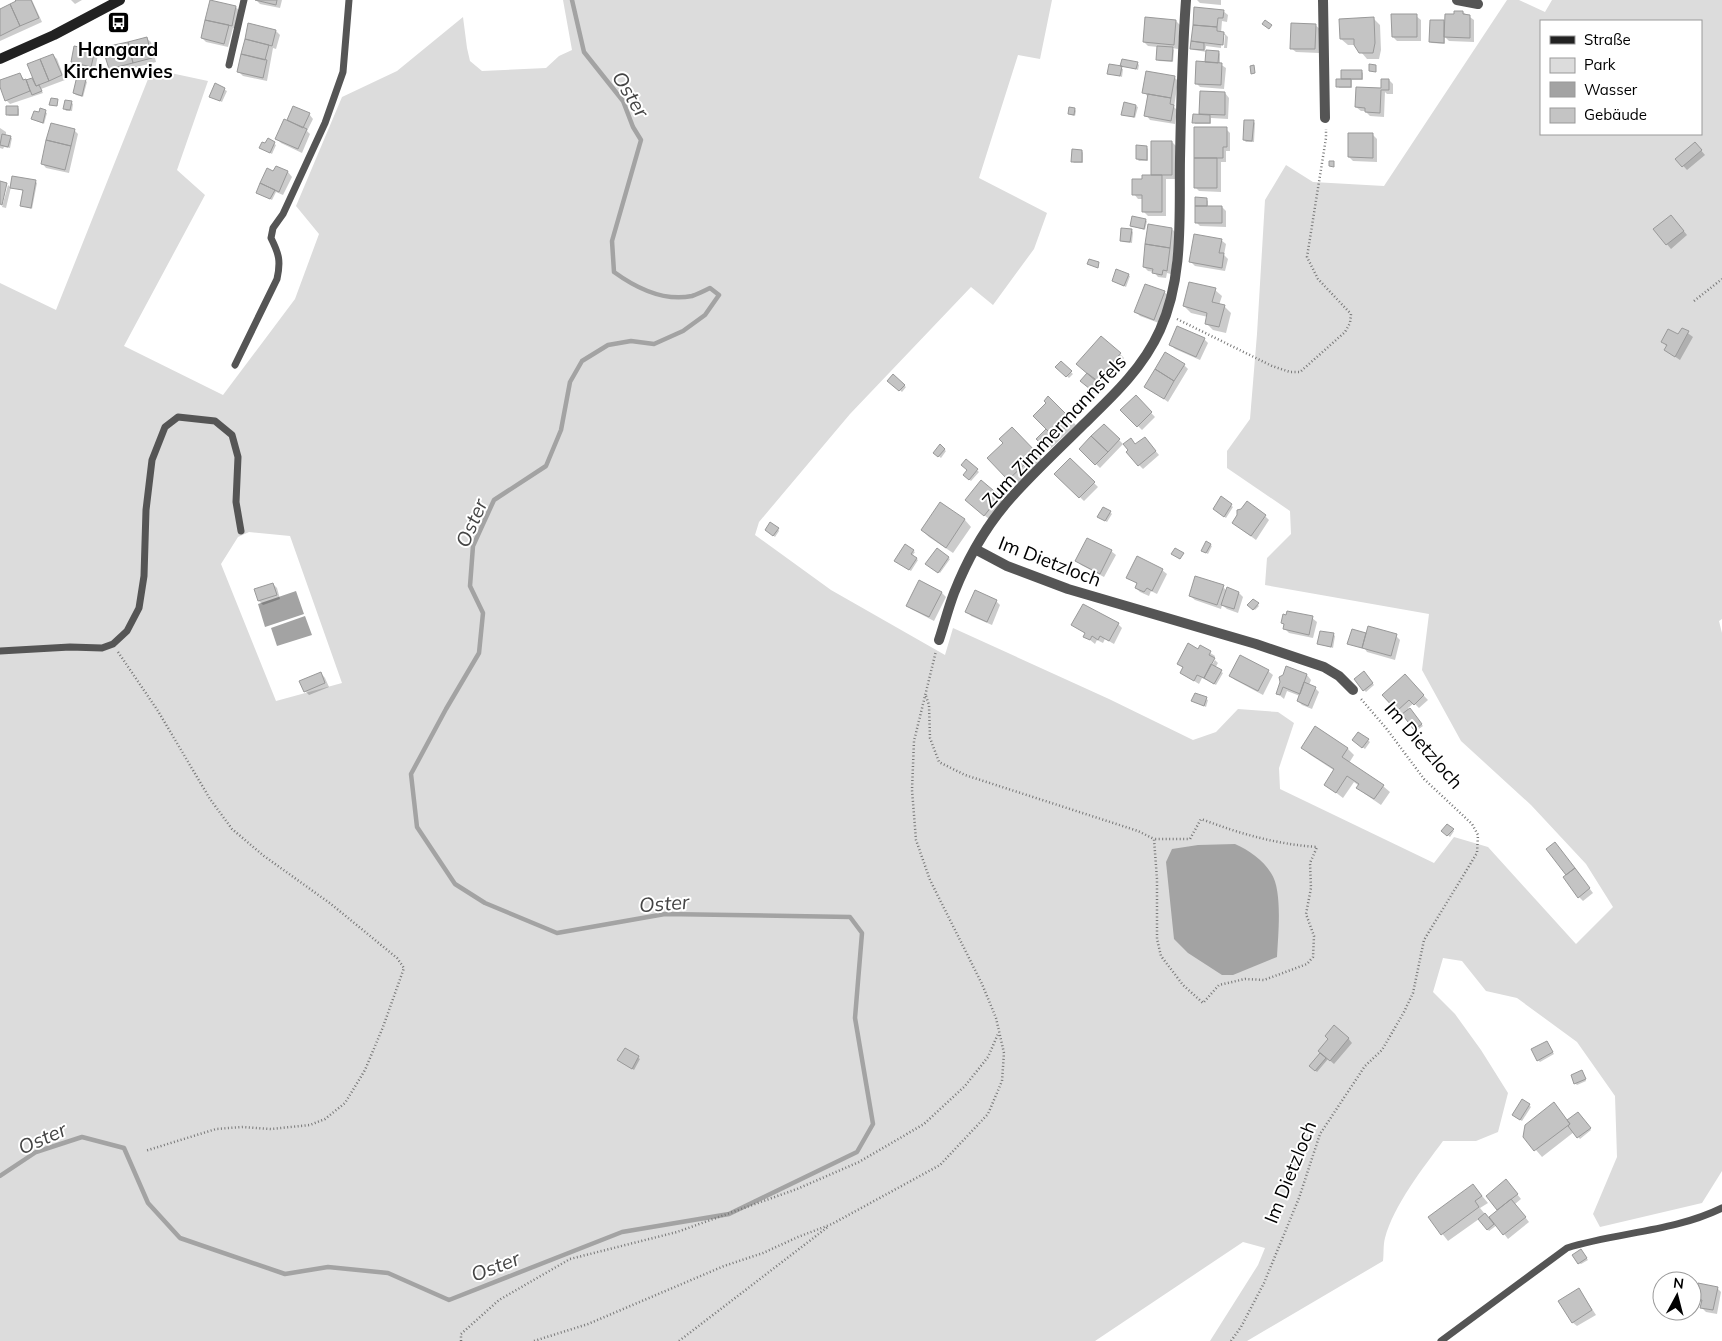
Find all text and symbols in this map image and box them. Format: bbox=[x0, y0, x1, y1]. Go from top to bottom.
bus stop icon: Hangard Kirchenwies bbox=[106, 11, 130, 35]
legend bbox=[1540, 20, 1702, 135]
text: Straße bbox=[1584, 30, 1631, 49]
place label: Hangard Kirchenwies bbox=[63, 37, 173, 83]
text: Park bbox=[1584, 55, 1616, 74]
water label: Oster bbox=[607, 66, 655, 123]
text: Wasser bbox=[1584, 80, 1638, 99]
text: Gebäude bbox=[1584, 105, 1647, 124]
street label: Zum Zimmermannsfels bbox=[977, 350, 1131, 512]
water label: Oster bbox=[450, 494, 493, 551]
street label: Im Dietzloch bbox=[995, 530, 1105, 592]
street label: Im Dietzloch bbox=[1380, 696, 1468, 794]
water label: Oster bbox=[638, 889, 691, 917]
water label: Oster bbox=[14, 1116, 71, 1160]
street label: Im Dietzloch bbox=[1259, 1117, 1321, 1227]
water label: Oster bbox=[467, 1245, 524, 1287]
north arrow bbox=[1652, 1271, 1702, 1321]
text: N bbox=[1672, 1274, 1685, 1293]

